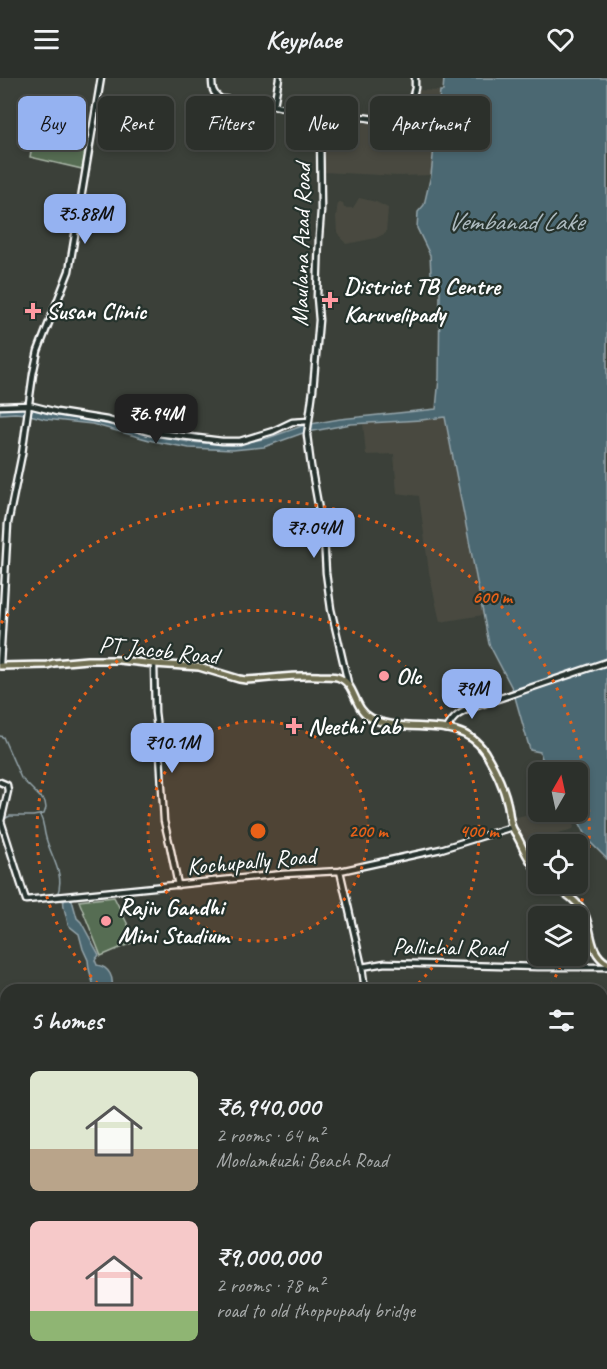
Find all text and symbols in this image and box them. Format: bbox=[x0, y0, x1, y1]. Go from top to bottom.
text: Keyplace bbox=[266, 22, 341, 56]
icon: menu bbox=[30, 23, 63, 56]
icon: heart bbox=[544, 23, 577, 56]
chip: Buy bbox=[18, 96, 86, 150]
chip: Rent bbox=[98, 96, 174, 150]
chip: Filters bbox=[186, 96, 274, 150]
chip: New bbox=[286, 96, 358, 150]
chip: Apartment bbox=[370, 96, 490, 150]
street label: Maulana Azad Road bbox=[285, 160, 317, 327]
pin: ₹5.88M bbox=[36, 194, 134, 245]
text: ₹5.88M bbox=[58, 201, 112, 226]
water label: Vembanad Lake bbox=[447, 205, 587, 238]
place label: District TB Centre Karuvelipady bbox=[344, 271, 502, 329]
marker: District TB Centre Karuvelipady bbox=[321, 291, 339, 309]
place label: Susan Clinic bbox=[46, 296, 148, 326]
marker: Susan Clinic bbox=[24, 302, 42, 320]
pin: ₹6.94M bbox=[107, 394, 205, 445]
text: ₹6.94M bbox=[129, 401, 183, 426]
pin: ₹7.04M bbox=[265, 508, 363, 559]
text: ₹7.04M bbox=[287, 515, 341, 540]
text: 600 m bbox=[472, 586, 513, 608]
street label: PT Jacob Road bbox=[98, 629, 224, 672]
place label: Olc bbox=[396, 661, 423, 691]
marker: Olc bbox=[377, 669, 391, 683]
pin: ₹9M bbox=[443, 669, 501, 720]
text: ₹9M bbox=[456, 676, 488, 701]
place label: Neethi Lab bbox=[308, 711, 403, 741]
marker: Neethi Lab bbox=[285, 717, 303, 735]
pin: ₹10.1M bbox=[123, 723, 221, 774]
text: ₹10.1M bbox=[145, 730, 199, 755]
north arrow bbox=[528, 762, 588, 822]
map controls bbox=[528, 762, 588, 966]
text: 200 m bbox=[349, 820, 389, 842]
text: 400 m bbox=[460, 820, 500, 842]
centre of rings bbox=[248, 821, 268, 841]
button: locate bbox=[528, 834, 588, 894]
street label: Kochupally Road bbox=[186, 840, 320, 882]
place label: Rajiv Gandhi Mini Stadium bbox=[118, 892, 231, 950]
button: layers bbox=[528, 906, 588, 966]
marker: Rajiv Gandhi Mini Stadium bbox=[99, 914, 113, 928]
street label: Pallichal Road bbox=[392, 931, 509, 963]
text: 5 homes bbox=[30, 1004, 103, 1037]
icon: filters bbox=[545, 1004, 578, 1037]
text: ₹6,940,000 bbox=[216, 1090, 320, 1123]
icon: home bbox=[78, 1095, 150, 1167]
text: 2 rooms · 64 m² bbox=[216, 1123, 324, 1148]
text: Moolamkuzhi Beach Road bbox=[216, 1148, 388, 1173]
text: ₹9,000,000 bbox=[216, 1240, 320, 1273]
icon: home bbox=[78, 1245, 150, 1317]
text: 2 rooms · 78 m² bbox=[216, 1273, 324, 1298]
text: road to old thoppupady bridge bbox=[216, 1298, 415, 1323]

